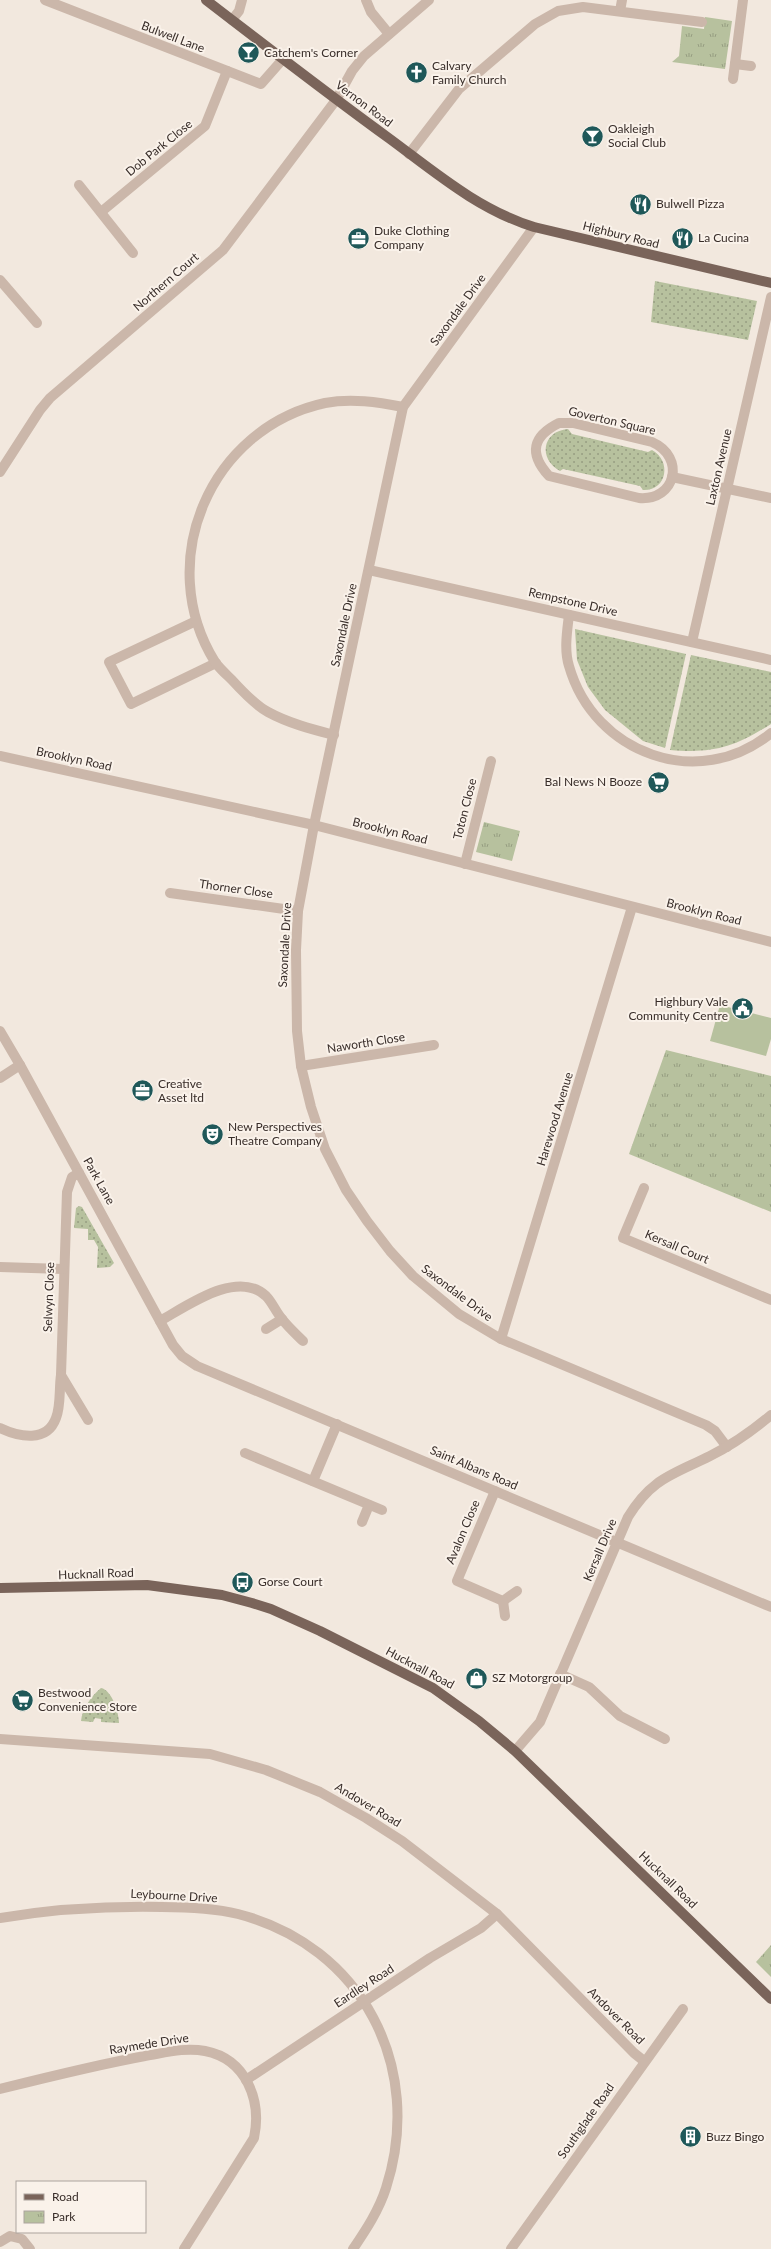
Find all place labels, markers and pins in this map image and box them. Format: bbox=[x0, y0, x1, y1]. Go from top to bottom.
bar icon: Catchem's Corner bbox=[235, 40, 261, 66]
place label: Catchem's Corner bbox=[264, 45, 358, 60]
place label: Calvary Family Church bbox=[432, 58, 506, 87]
church icon: Calvary Family Church bbox=[404, 60, 430, 86]
place label: Oakleigh Social Club bbox=[608, 121, 666, 150]
bar icon: Oakleigh Social Club bbox=[580, 123, 606, 149]
restaurant icon: Bulwell Pizza bbox=[628, 191, 654, 217]
place label: Bulwell Pizza bbox=[656, 196, 724, 211]
place label: Duke Clothing Company bbox=[374, 223, 449, 252]
office icon: Duke Clothing Company bbox=[345, 225, 371, 251]
restaurant icon: La Cucina bbox=[670, 225, 696, 251]
place label: La Cucina bbox=[698, 230, 749, 245]
supermarket icon: Bal News N Booze bbox=[645, 769, 671, 795]
place label: Bal News N Booze bbox=[545, 774, 642, 789]
place label: Highbury Vale Community Centre bbox=[628, 994, 728, 1023]
public building icon: Highbury Vale Community Centre bbox=[730, 996, 756, 1022]
place label: Creative Asset ltd bbox=[158, 1076, 204, 1105]
office icon: Creative Asset ltd bbox=[130, 1078, 156, 1104]
place label: New Perspectives Theatre Company bbox=[228, 1119, 323, 1148]
theatre icon: New Perspectives Theatre Company bbox=[200, 1121, 226, 1147]
bus stop icon: Gorse Court bbox=[230, 1569, 256, 1595]
place label: Gorse Court bbox=[258, 1574, 323, 1589]
shop icon: SZ Motorgroup bbox=[464, 1665, 490, 1691]
place label: SZ Motorgroup bbox=[492, 1670, 573, 1685]
place label: Bestwood Convenience Store bbox=[38, 1685, 137, 1714]
supermarket icon: Bestwood Convenience Store bbox=[10, 1687, 36, 1713]
building icon: Buzz Bingo bbox=[677, 2124, 703, 2150]
place label: Buzz Bingo bbox=[706, 2129, 765, 2144]

